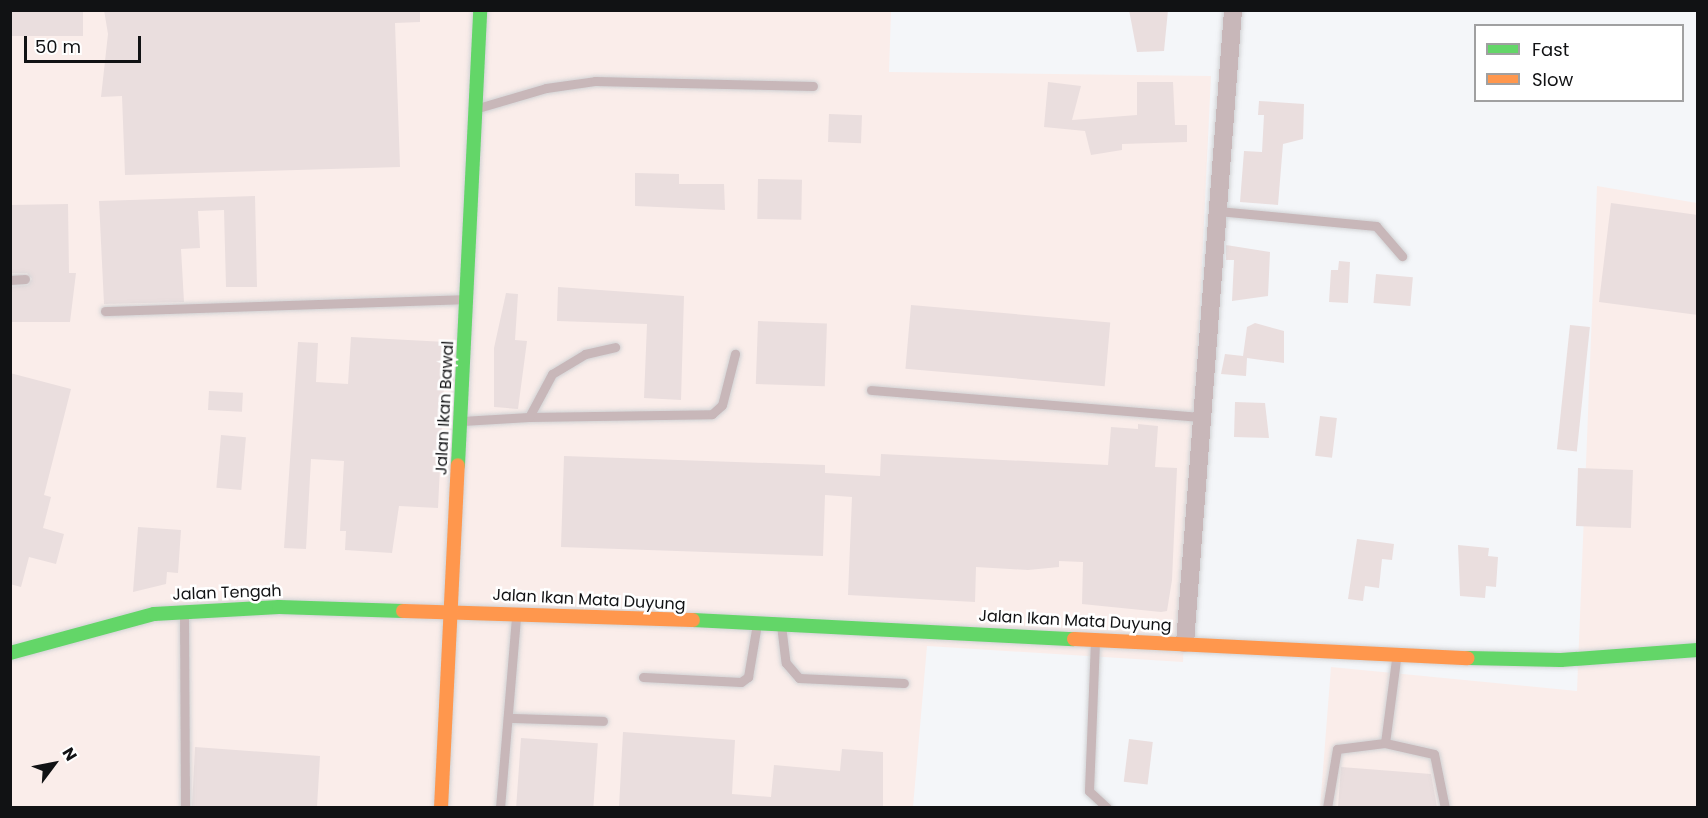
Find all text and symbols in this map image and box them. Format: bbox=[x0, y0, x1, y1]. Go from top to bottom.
scale bar bbox=[27, 24, 144, 62]
legend bbox=[1474, 24, 1684, 102]
text: 50 m bbox=[35, 34, 81, 59]
text: Fast bbox=[1532, 37, 1569, 62]
text: Slow bbox=[1532, 67, 1573, 92]
street label: Jalan Ikan Bawal bbox=[432, 340, 458, 476]
street label: Jalan Tengah bbox=[172, 581, 282, 605]
street label: Jalan Ikan Mata Duyung bbox=[492, 585, 686, 615]
street label: Jalan Ikan Mata Duyung bbox=[978, 606, 1172, 636]
north arrow bbox=[24, 734, 84, 794]
text: N bbox=[57, 743, 83, 765]

